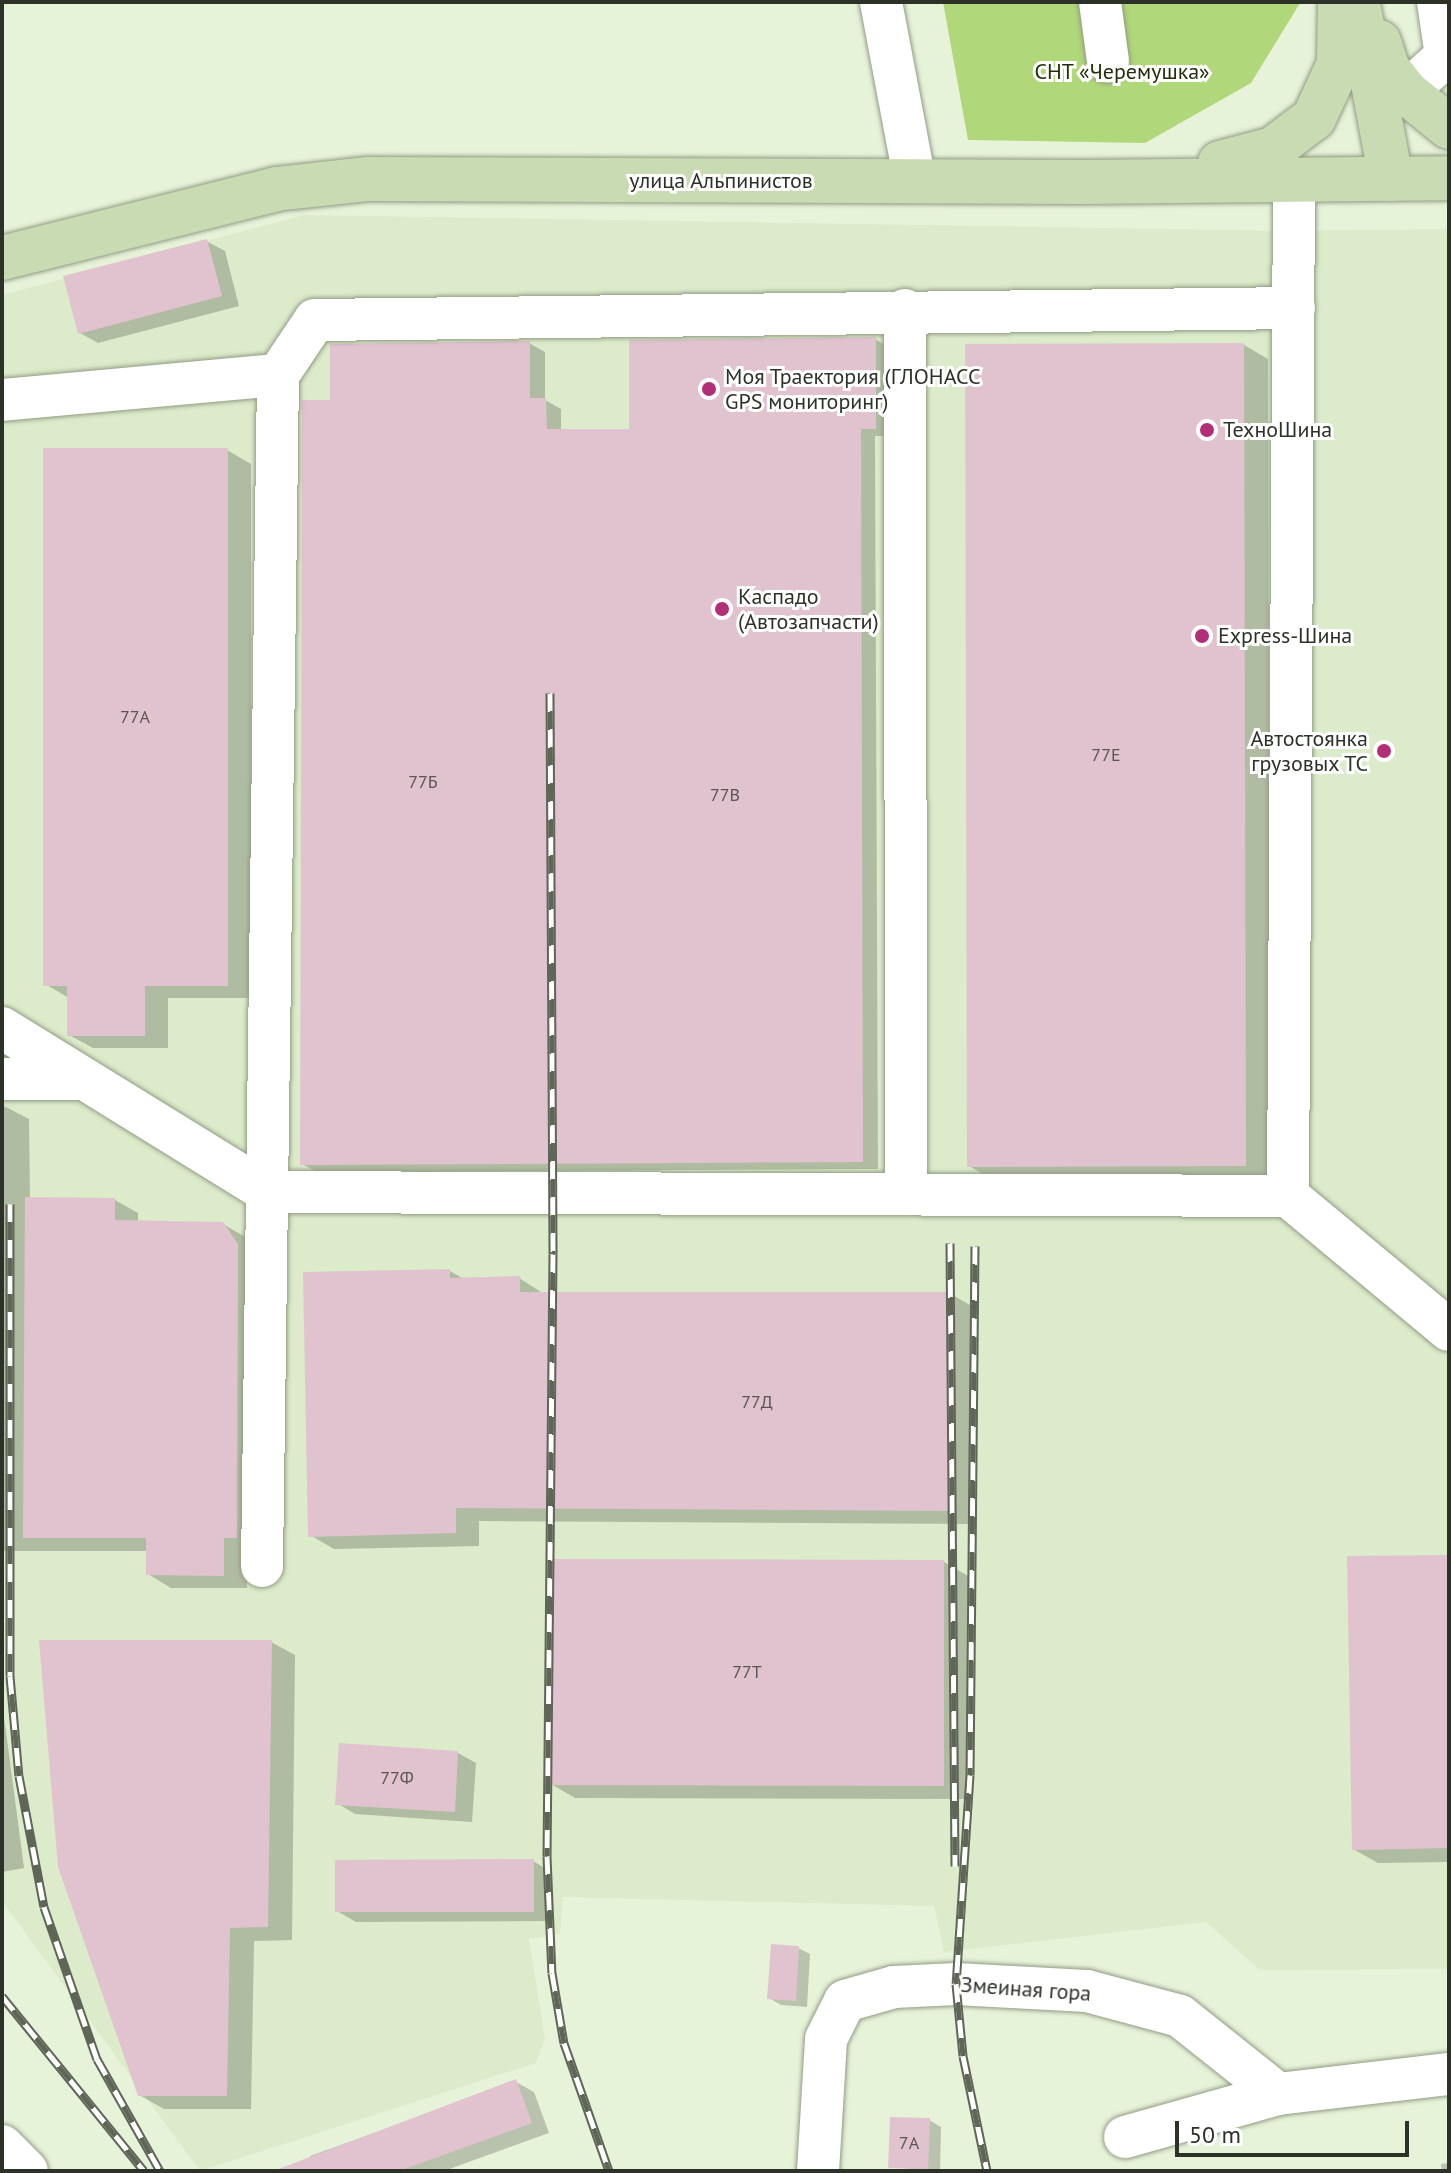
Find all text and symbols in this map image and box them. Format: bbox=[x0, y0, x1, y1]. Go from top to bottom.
park label: СНТ «Черемушка» bbox=[1034, 59, 1210, 85]
street label: улица Альпинистов bbox=[629, 168, 813, 194]
place label: Моя Траектория (ГЛОНАСС GPS мониторинг) bbox=[725, 363, 981, 414]
marker: Моя Траектория (ГЛОНАСС GPS мониторинг) bbox=[700, 380, 718, 398]
place label: ТехноШина bbox=[1223, 417, 1332, 443]
marker: ТехноШина bbox=[1198, 421, 1216, 439]
place label: Каспадо (Автозапчасти) bbox=[738, 583, 879, 634]
marker: Каспадо (Автозапчасти) bbox=[713, 600, 731, 618]
place label: Express-Шина bbox=[1218, 623, 1352, 649]
marker: Express-Шина bbox=[1193, 627, 1211, 645]
house number: 77А bbox=[120, 706, 150, 728]
place label: Автостоянка грузовых ТС bbox=[1250, 725, 1368, 776]
marker: Автостоянка грузовых ТС bbox=[1375, 742, 1393, 760]
house number: 77Е bbox=[1091, 744, 1121, 766]
house number: 77Б bbox=[408, 771, 438, 793]
house number: 77В bbox=[710, 784, 740, 806]
house number: 77Д bbox=[741, 1391, 773, 1413]
house number: 77Т bbox=[732, 1661, 762, 1683]
house number: 77Ф bbox=[380, 1767, 414, 1789]
street label: Змеиная гора bbox=[960, 1971, 1092, 2007]
scale bar bbox=[1179, 2105, 1413, 2155]
text: 50 m bbox=[1189, 2119, 1241, 2150]
house number: 7А bbox=[899, 2132, 919, 2154]

